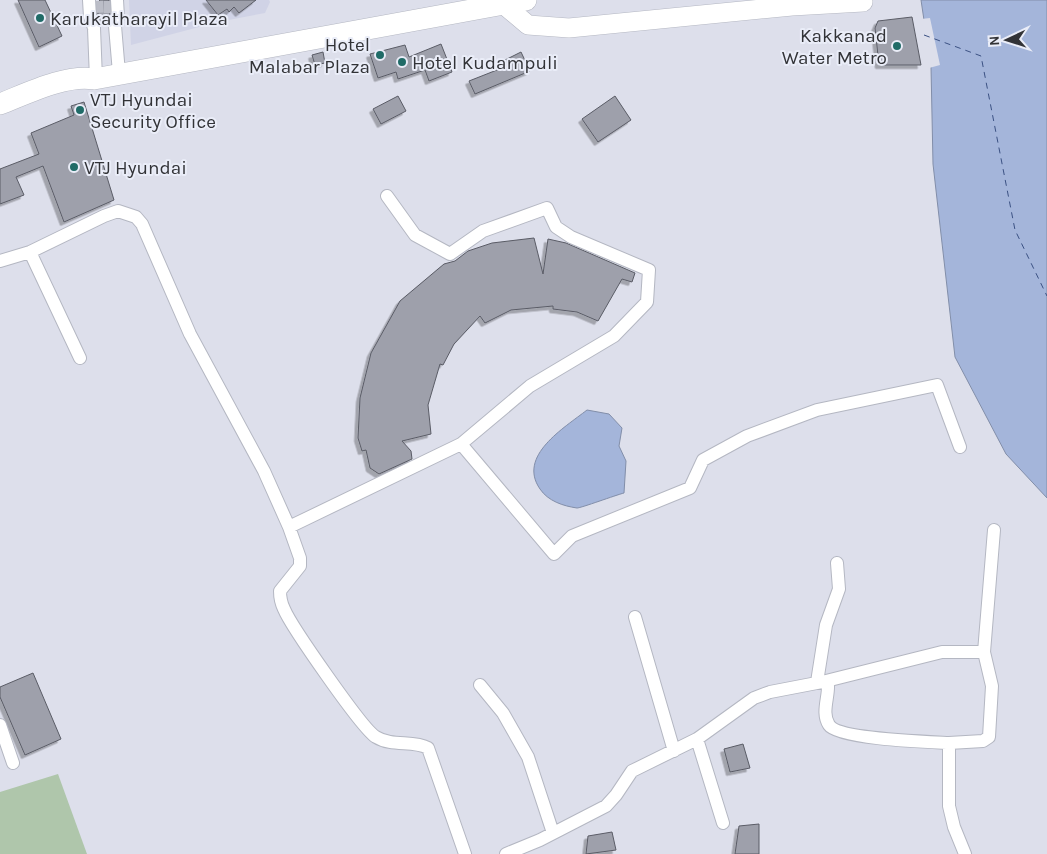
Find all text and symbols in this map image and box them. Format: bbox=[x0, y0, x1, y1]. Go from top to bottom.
place label: Karukatharayil Plaza bbox=[50, 8, 228, 30]
marker: Karukatharayil Plaza bbox=[34, 12, 46, 24]
north arrow bbox=[982, 15, 1032, 65]
place label: Kakkanad Water Metro bbox=[782, 25, 887, 69]
place label: Hotel Malabar Plaza bbox=[249, 34, 370, 78]
text: N bbox=[986, 35, 1003, 46]
marker: Kakkanad Water Metro bbox=[891, 40, 903, 52]
marker: Hotel Malabar Plaza bbox=[374, 49, 386, 61]
place label: Hotel Kudampuli bbox=[412, 52, 558, 74]
marker: Hotel Kudampuli bbox=[396, 56, 408, 68]
place label: VTJ Hyundai Security Office bbox=[90, 89, 216, 133]
marker: VTJ Hyundai Security Office bbox=[74, 104, 86, 116]
place label: VTJ Hyundai bbox=[84, 157, 187, 179]
marker: VTJ Hyundai bbox=[68, 161, 80, 173]

